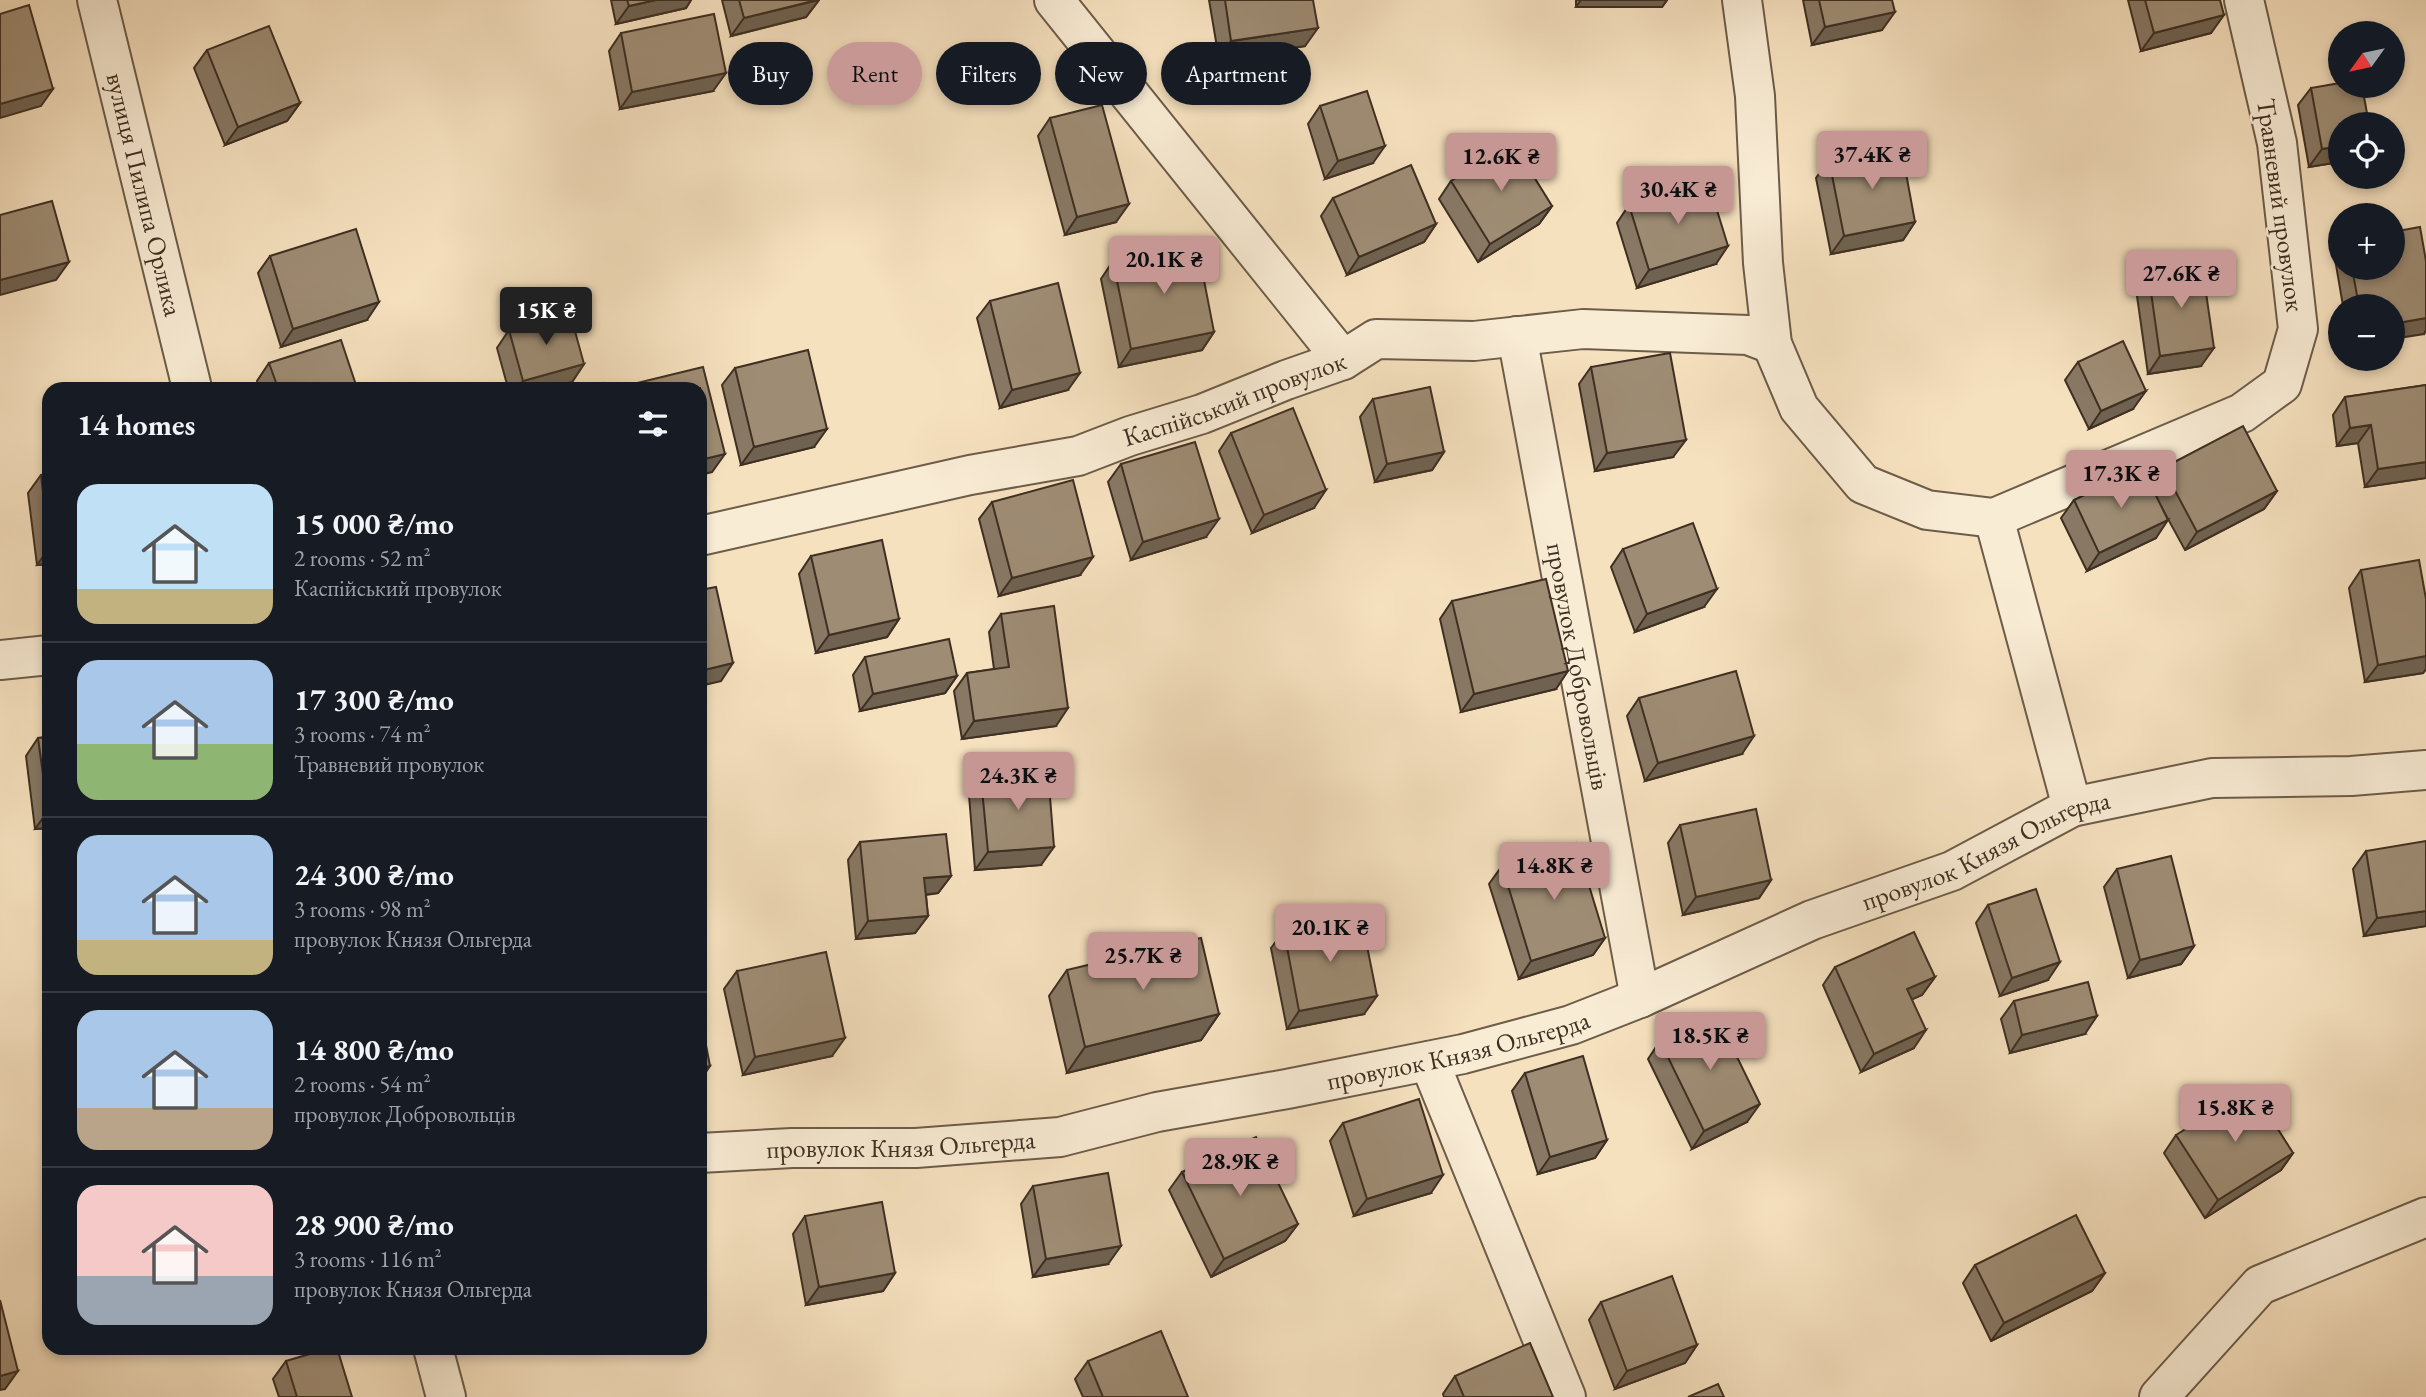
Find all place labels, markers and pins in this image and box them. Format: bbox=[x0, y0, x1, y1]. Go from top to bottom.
pin: 37.4K ₴ bbox=[1807, 132, 1937, 191]
pin: 12.6K ₴ bbox=[1436, 134, 1566, 193]
pin: 30.4K ₴ bbox=[1613, 166, 1743, 226]
pin: 20.1K ₴ bbox=[1099, 236, 1229, 296]
pin: 27.6K ₴ bbox=[2116, 250, 2246, 310]
pin: 15K ₴ bbox=[497, 288, 595, 347]
pin: 17.3K ₴ bbox=[2056, 450, 2186, 510]
pin: 24.3K ₴ bbox=[953, 752, 1083, 812]
pin: 14.8K ₴ bbox=[1489, 842, 1619, 902]
pin: 20.1K ₴ bbox=[1265, 904, 1395, 964]
pin: 25.7K ₴ bbox=[1078, 932, 1208, 992]
pin: 18.5K ₴ bbox=[1645, 1012, 1775, 1072]
pin: 15.8K ₴ bbox=[2170, 1084, 2300, 1144]
pin: 28.9K ₴ bbox=[1175, 1138, 1305, 1198]

